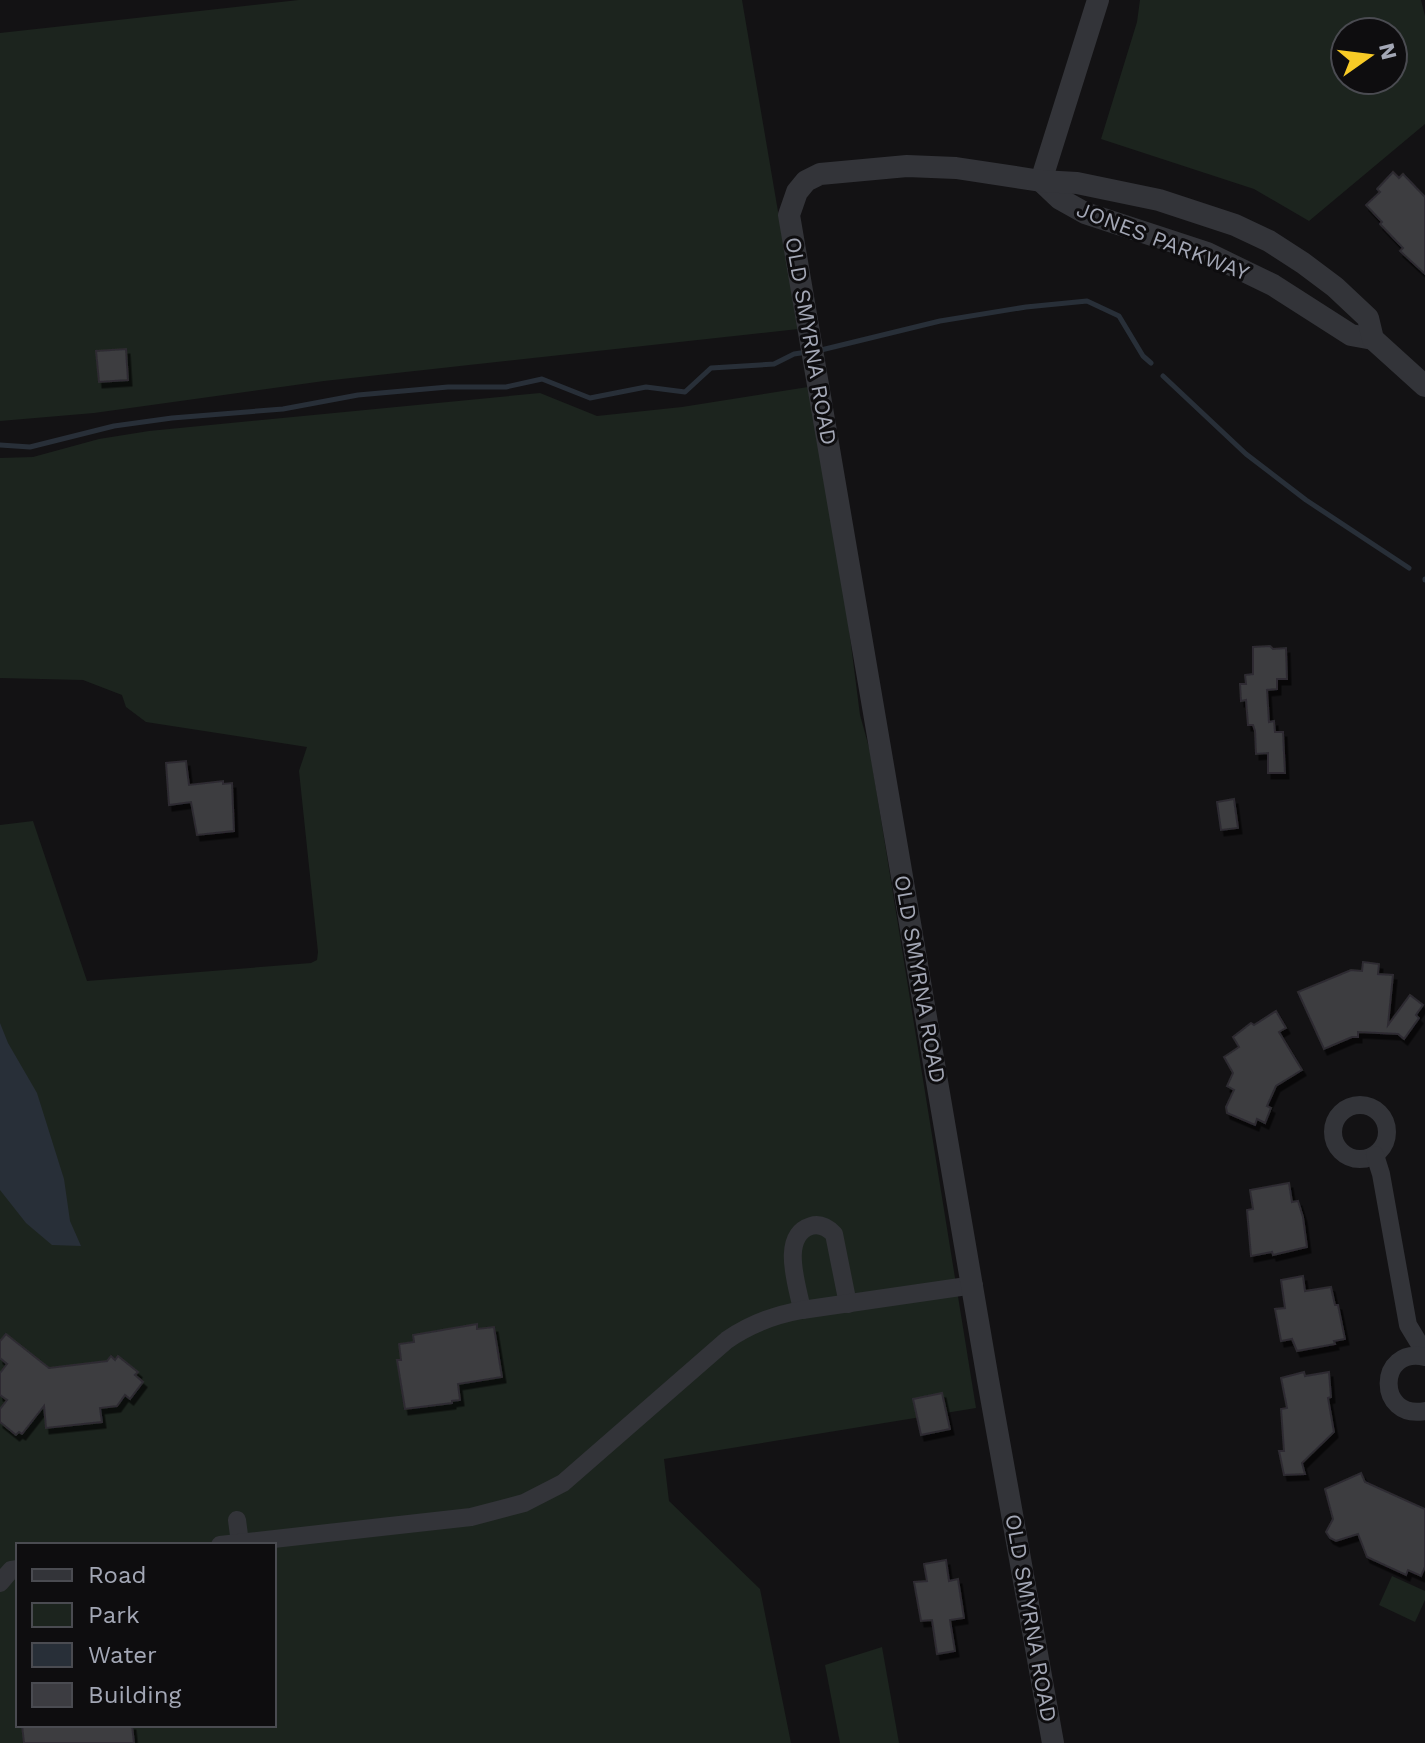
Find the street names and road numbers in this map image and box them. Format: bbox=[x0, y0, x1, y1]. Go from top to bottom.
street label: JONES PARKWAY bbox=[1073, 197, 1253, 286]
street label: OLD SMYRNA ROAD bbox=[780, 235, 842, 447]
street label: OLD SMYRNA ROAD bbox=[889, 873, 951, 1085]
street label: OLD SMYRNA ROAD bbox=[1000, 1512, 1062, 1724]

